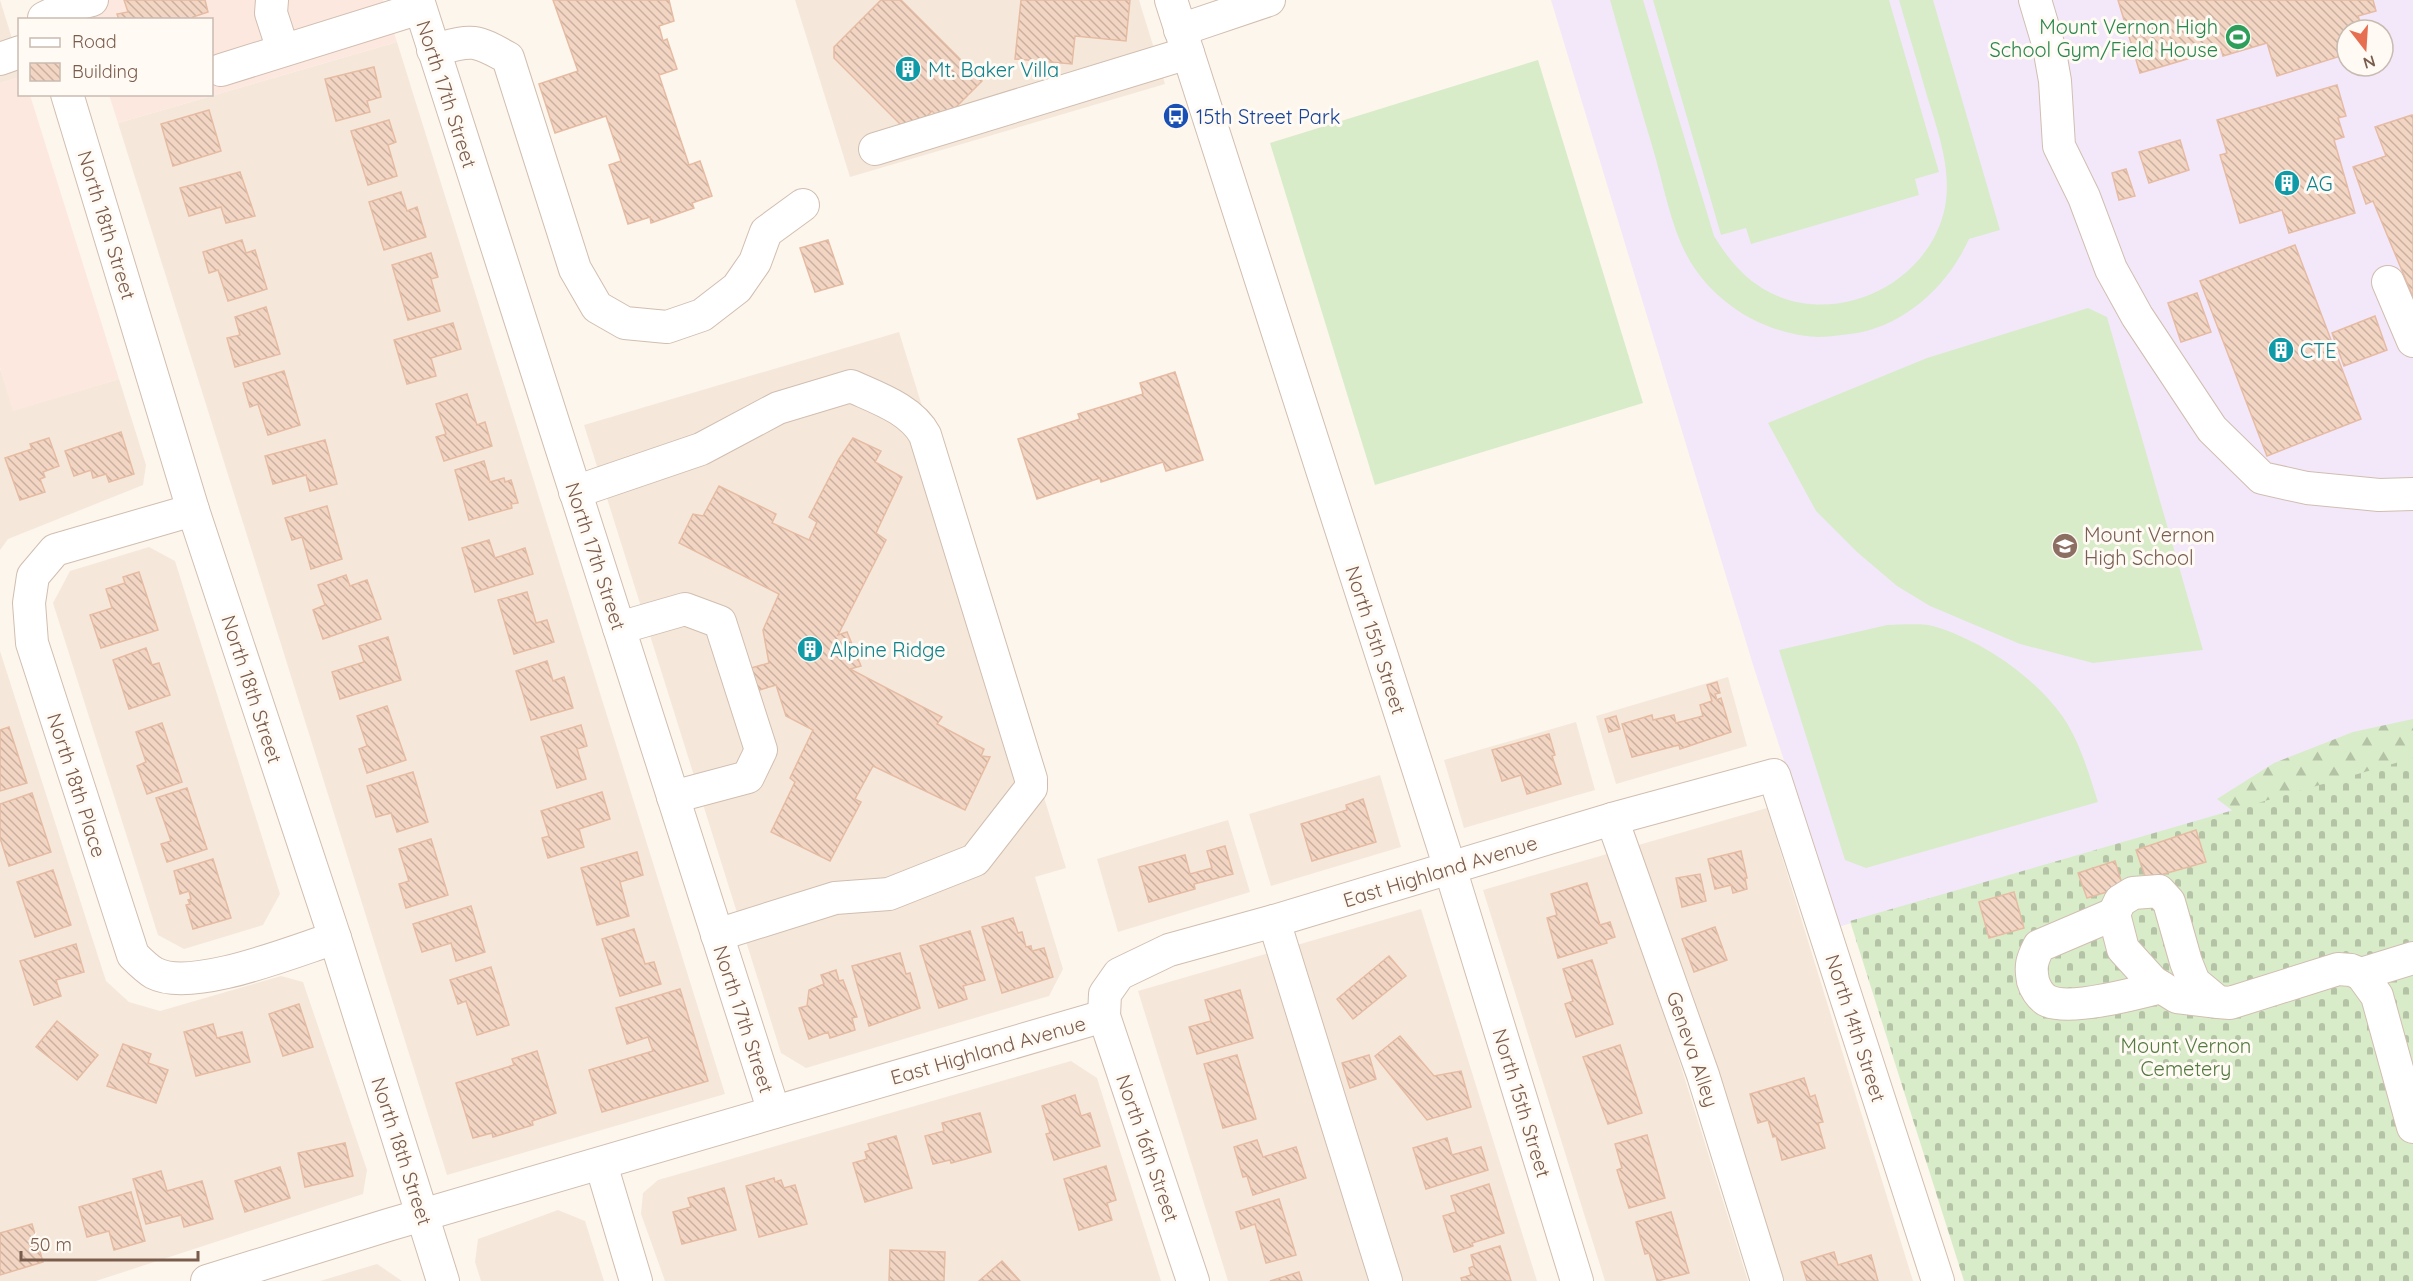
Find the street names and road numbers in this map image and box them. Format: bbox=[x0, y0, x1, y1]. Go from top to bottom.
street label: North 17th Street bbox=[411, 17, 483, 171]
street label: North 18th Street bbox=[72, 148, 142, 303]
street label: North 17th Street bbox=[560, 479, 632, 633]
street label: North 15th Street bbox=[1340, 563, 1412, 718]
street label: North 18th Street bbox=[216, 612, 288, 766]
street label: North 18th Place bbox=[42, 710, 112, 860]
street label: East Highland Avenue bbox=[1340, 830, 1540, 912]
street label: North 17th Street bbox=[708, 942, 780, 1096]
street label: North 14th Street bbox=[1820, 951, 1892, 1105]
street label: Geneva Alley bbox=[1662, 988, 1724, 1110]
street label: East Highland Avenue bbox=[888, 1010, 1088, 1090]
street label: North 15th Street bbox=[1487, 1025, 1557, 1181]
street label: North 16th Street bbox=[1111, 1071, 1185, 1225]
street label: North 18th Street bbox=[366, 1074, 438, 1228]

